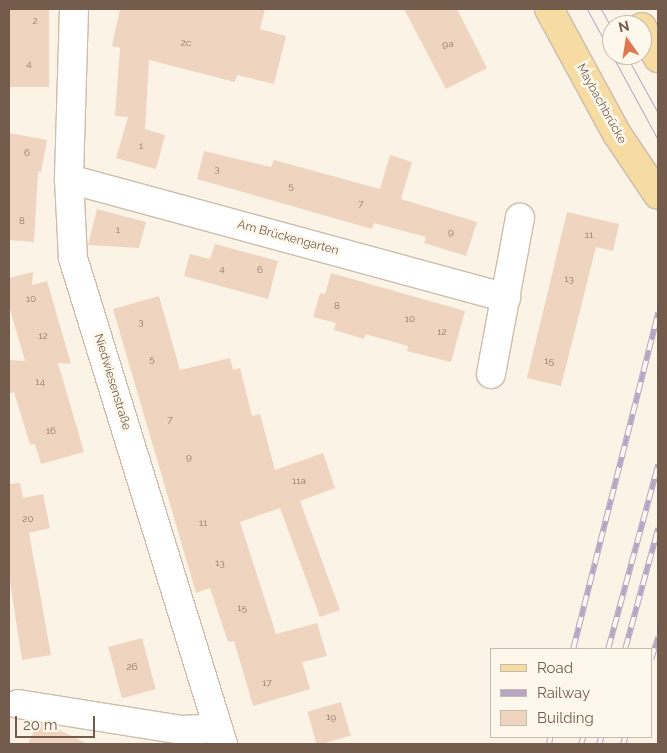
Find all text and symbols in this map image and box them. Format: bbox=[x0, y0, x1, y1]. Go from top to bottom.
house number: 2 bbox=[32, 15, 38, 27]
north arrow bbox=[602, 15, 652, 65]
text: N bbox=[617, 17, 631, 35]
house number: 2c bbox=[181, 37, 191, 49]
house number: 9a bbox=[442, 38, 454, 50]
house number: 4 bbox=[26, 58, 32, 70]
street label: Maybachbrücke bbox=[573, 61, 629, 147]
house number: 1 bbox=[139, 140, 143, 152]
house number: 6 bbox=[24, 147, 30, 159]
house number: 3 bbox=[214, 163, 220, 175]
house number: 5 bbox=[288, 180, 294, 192]
house number: 7 bbox=[358, 198, 364, 210]
house number: 8 bbox=[19, 215, 25, 227]
street label: Am Brückengarten bbox=[236, 218, 340, 258]
house number: 1 bbox=[116, 224, 120, 236]
house number: 9 bbox=[448, 226, 454, 238]
house number: 11 bbox=[585, 229, 593, 241]
house number: 4 bbox=[219, 263, 225, 275]
house number: 6 bbox=[257, 264, 263, 276]
house number: 13 bbox=[564, 273, 574, 285]
house number: 10 bbox=[26, 293, 36, 305]
house number: 8 bbox=[334, 300, 340, 312]
house number: 10 bbox=[405, 313, 415, 325]
house number: 3 bbox=[138, 316, 144, 328]
house number: 12 bbox=[437, 326, 447, 338]
house number: 12 bbox=[38, 330, 48, 342]
street label: Niedwiesenstraße bbox=[91, 332, 133, 432]
house number: 5 bbox=[149, 353, 155, 365]
house number: 15 bbox=[544, 355, 554, 367]
house number: 14 bbox=[35, 376, 45, 388]
house number: 7 bbox=[167, 414, 173, 426]
house number: 16 bbox=[46, 425, 56, 437]
house number: 9 bbox=[186, 451, 192, 463]
house number: 11a bbox=[292, 475, 306, 487]
house number: 20 bbox=[22, 513, 34, 525]
house number: 11 bbox=[199, 517, 207, 529]
house number: 13 bbox=[215, 557, 225, 569]
house number: 15 bbox=[237, 602, 247, 614]
legend bbox=[490, 648, 652, 738]
text: Road bbox=[537, 659, 573, 677]
house number: 26 bbox=[126, 661, 138, 673]
house number: 17 bbox=[262, 677, 272, 689]
text: Railway bbox=[537, 684, 590, 702]
scale bar bbox=[18, 706, 98, 738]
text: Building bbox=[537, 709, 594, 727]
house number: 19 bbox=[326, 711, 336, 723]
text: 20 m bbox=[23, 716, 58, 734]

